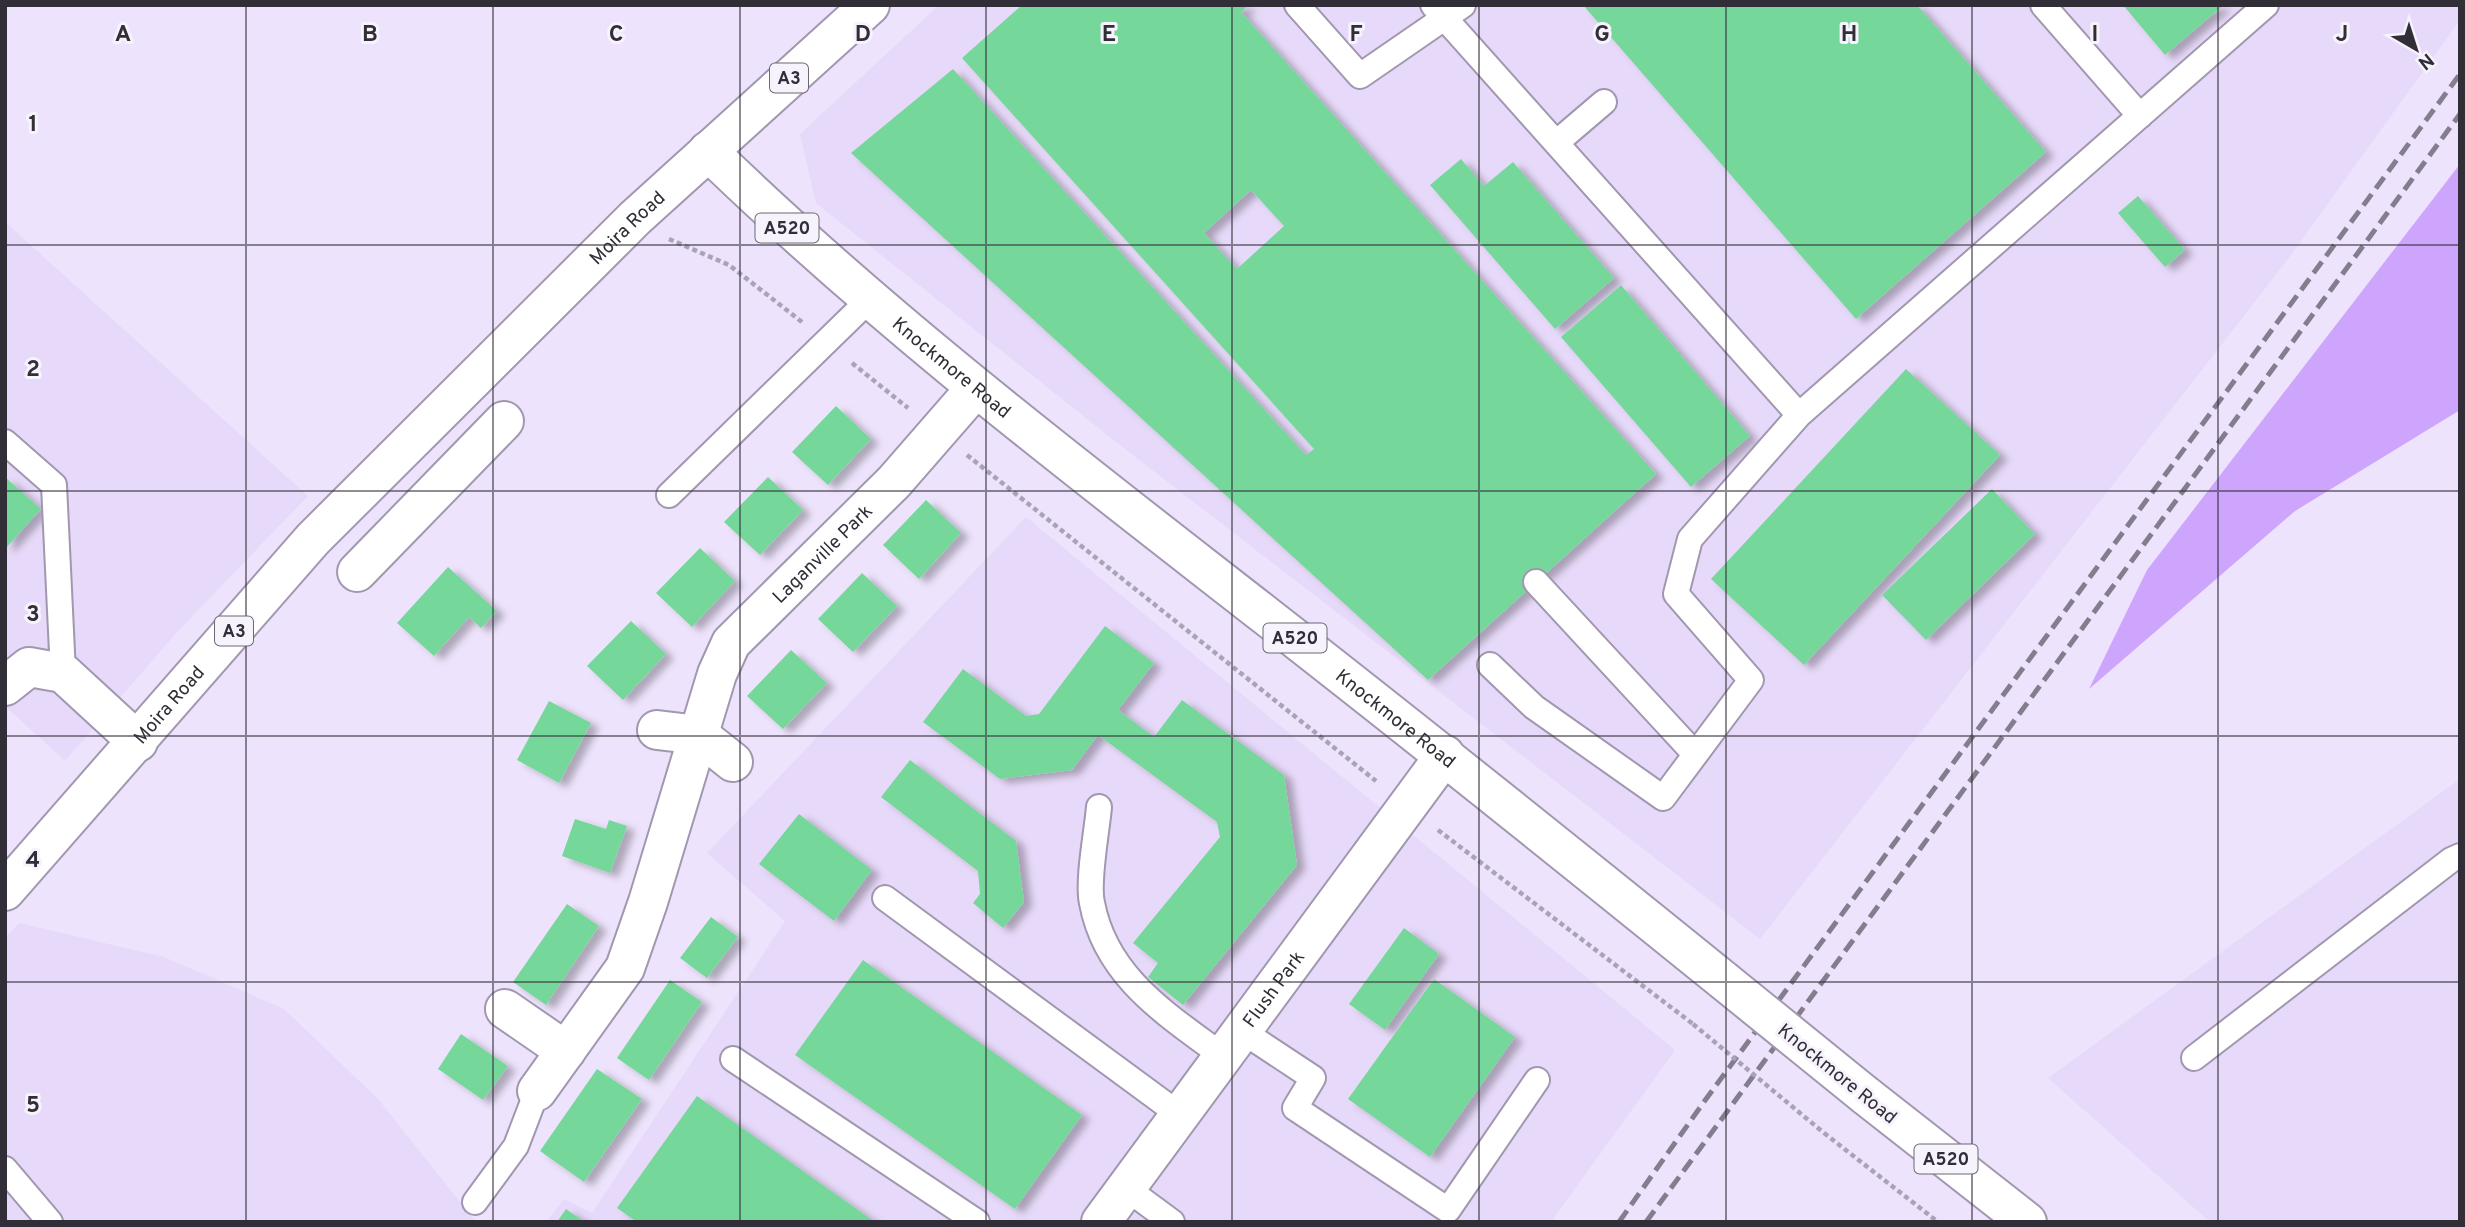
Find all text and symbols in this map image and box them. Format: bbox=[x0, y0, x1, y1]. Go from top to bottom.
north arrow bbox=[2381, 14, 2451, 84]
text: A bbox=[115, 21, 131, 50]
text: B bbox=[362, 21, 378, 50]
text: C bbox=[609, 21, 623, 50]
text: D bbox=[855, 21, 871, 50]
text: E bbox=[1102, 21, 1116, 50]
text: F bbox=[1349, 21, 1363, 50]
text: G bbox=[1594, 21, 1610, 50]
text: H bbox=[1841, 21, 1857, 50]
text: I bbox=[2092, 21, 2098, 50]
text: J bbox=[2336, 21, 2348, 50]
text: N bbox=[2413, 47, 2438, 74]
road number: A3 bbox=[770, 64, 808, 92]
text: 1 bbox=[28, 111, 38, 140]
street label: Moira Road bbox=[585, 187, 671, 271]
road number: A520 bbox=[756, 213, 818, 242]
street label: Knockmore Road bbox=[886, 313, 1015, 425]
text: 2 bbox=[26, 356, 40, 385]
street label: Laganville Park bbox=[768, 500, 878, 609]
text: 3 bbox=[26, 601, 40, 630]
road number: A3 bbox=[215, 616, 253, 646]
road number: A520 bbox=[1264, 624, 1326, 652]
street label: Moira Road bbox=[129, 662, 211, 750]
street label: Knockmore Road bbox=[1330, 665, 1460, 775]
text: 4 bbox=[26, 847, 40, 876]
street label: Flush Park bbox=[1238, 946, 1311, 1033]
street label: Knockmore Road bbox=[1772, 1019, 1901, 1130]
text: 5 bbox=[26, 1092, 40, 1121]
road number: A520 bbox=[1914, 1144, 1978, 1174]

